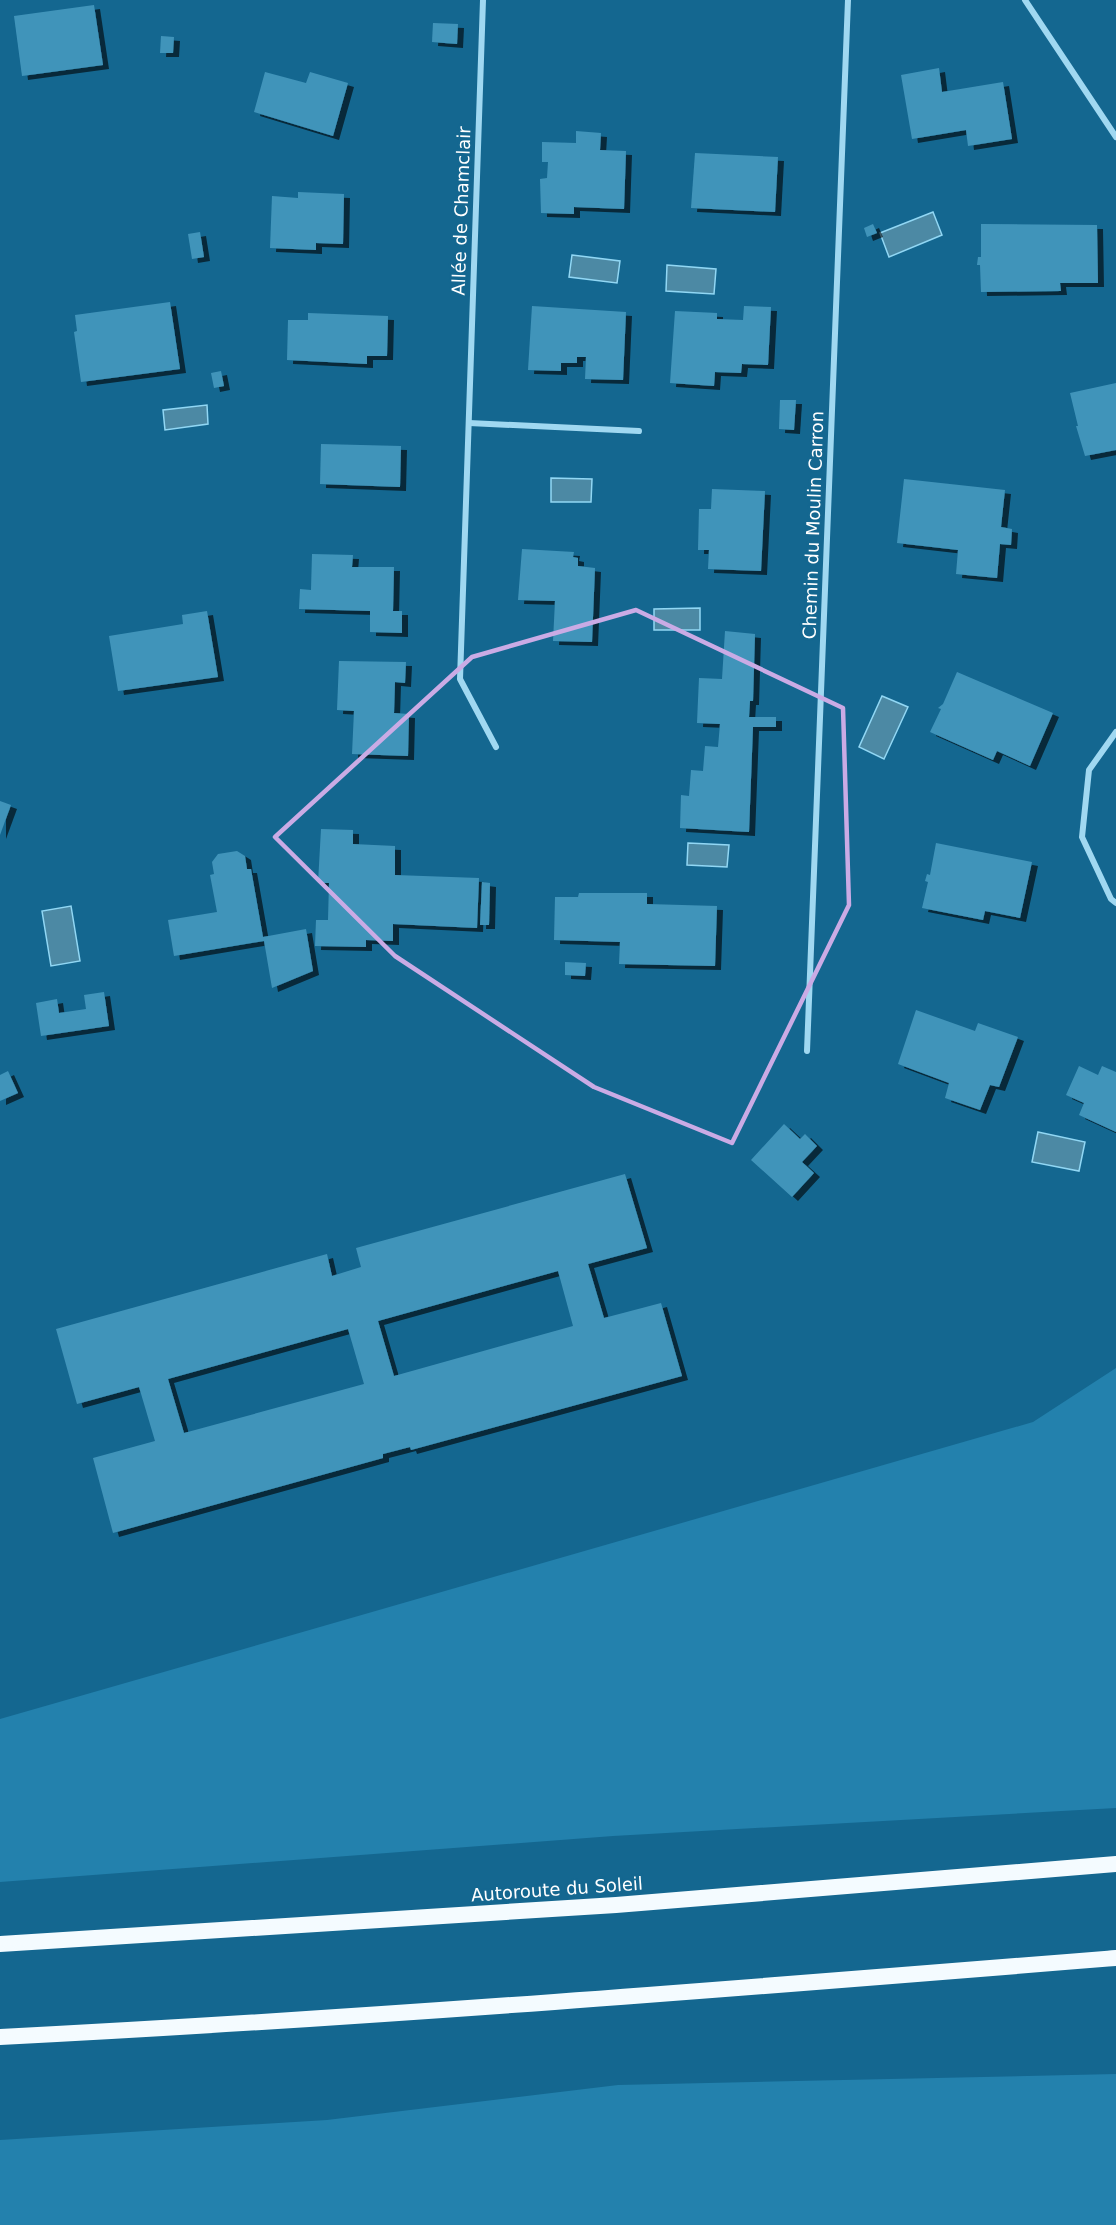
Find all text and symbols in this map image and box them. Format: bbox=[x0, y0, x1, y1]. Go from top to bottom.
street label: Allée de Chamclair bbox=[448, 125, 474, 296]
street label: Chemin du Moulin Carron bbox=[799, 410, 827, 640]
street label: Autoroute du Soleil bbox=[470, 1873, 644, 1905]

